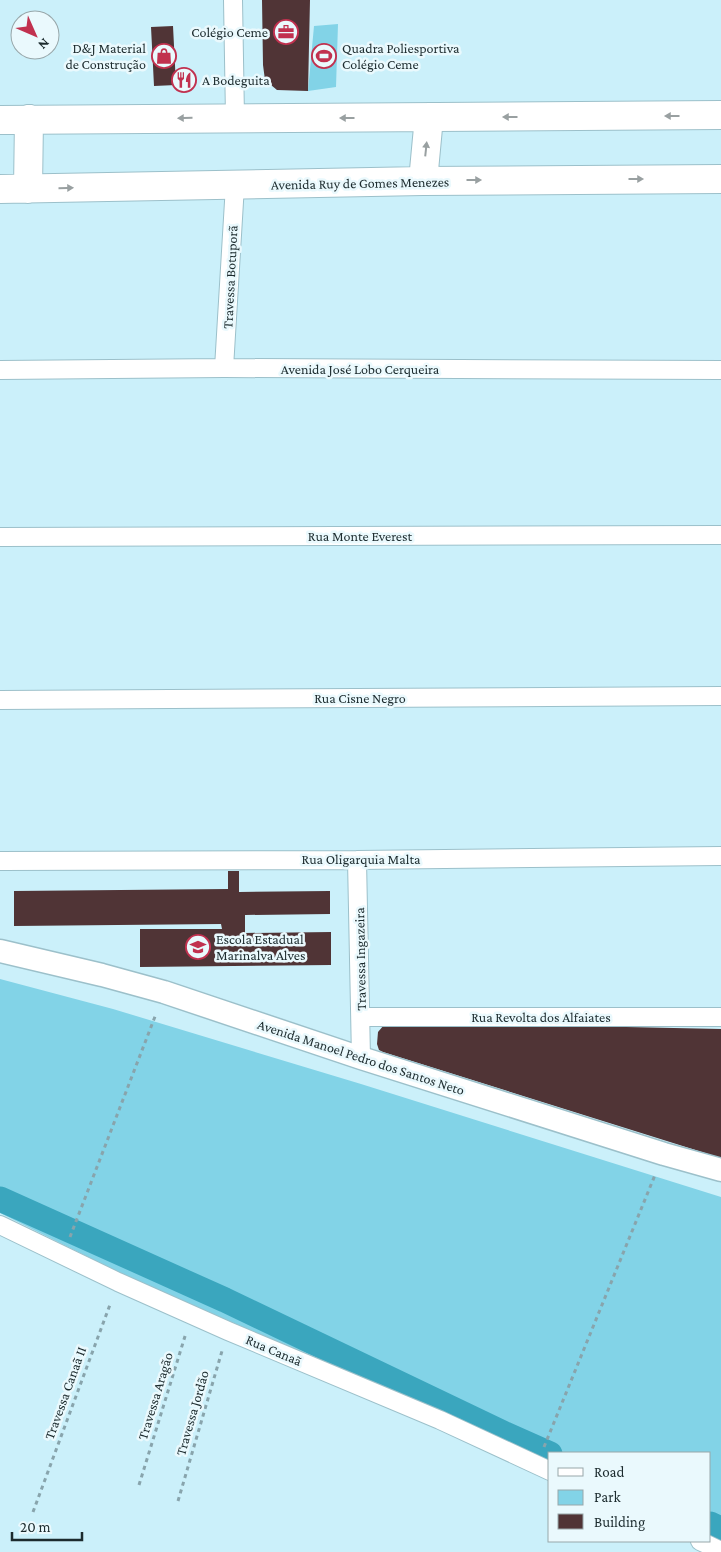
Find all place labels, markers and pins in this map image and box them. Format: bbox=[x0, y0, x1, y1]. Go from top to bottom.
office icon: Colégio Ceme bbox=[273, 19, 299, 45]
place label: Colégio Ceme bbox=[191, 24, 268, 40]
place label: D&J Material de Construção bbox=[65, 40, 146, 72]
place label: Quadra Poliesportiva Colégio Ceme bbox=[342, 40, 460, 72]
shop icon: D&J Material de Construção bbox=[151, 43, 177, 69]
sports icon: Quadra Poliesportiva Colégio Ceme bbox=[311, 43, 337, 69]
restaurant icon: A Bodeguita bbox=[171, 67, 197, 93]
place label: A Bodeguita bbox=[202, 72, 270, 88]
place label: Escola Estadual Marinalva Alves bbox=[216, 931, 306, 963]
school or university icon: Escola Estadual Marinalva Alves bbox=[185, 934, 211, 960]

